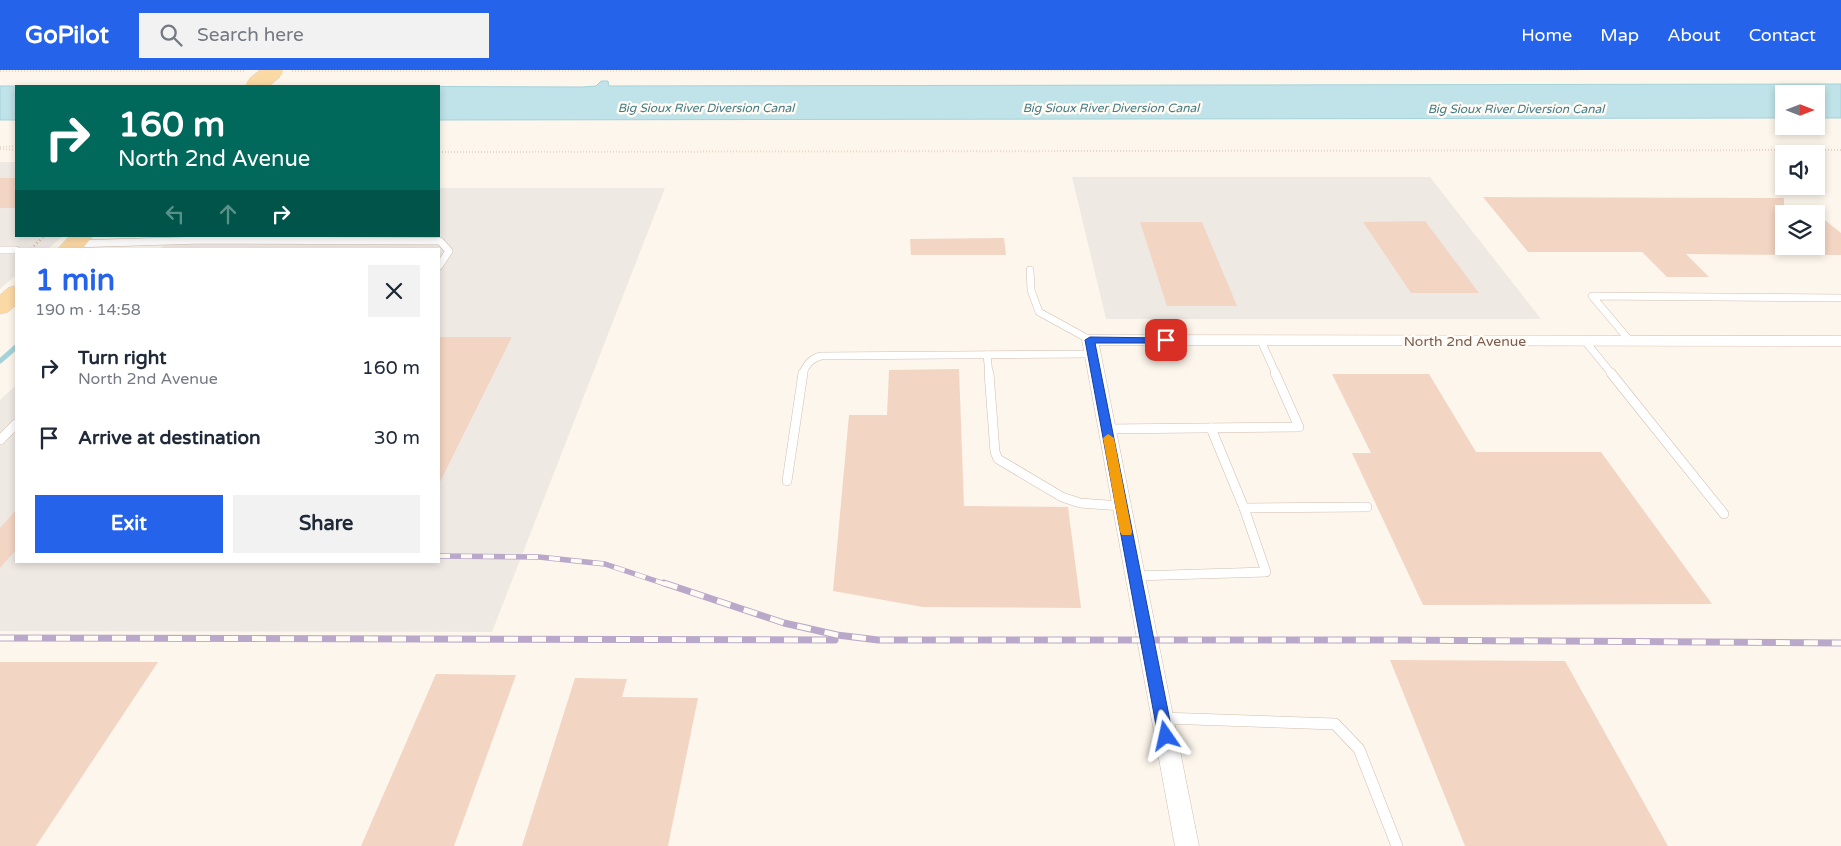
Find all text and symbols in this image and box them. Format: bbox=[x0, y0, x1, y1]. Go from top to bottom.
search box bbox=[139, 13, 489, 58]
text: GoPilot bbox=[25, 21, 109, 50]
icon: search bbox=[157, 21, 185, 49]
text: Search here bbox=[197, 24, 304, 46]
text: Home bbox=[1521, 24, 1572, 46]
text: Map bbox=[1600, 24, 1639, 46]
text: About bbox=[1667, 24, 1721, 46]
text: Contact bbox=[1749, 24, 1816, 46]
north arrow bbox=[1775, 85, 1825, 135]
map controls bbox=[1775, 85, 1825, 255]
water label: Big Sioux River Diversion Canal bbox=[618, 101, 796, 115]
water label: Big Sioux River Diversion Canal bbox=[1023, 101, 1201, 115]
water label: Big Sioux River Diversion Canal bbox=[1428, 102, 1606, 116]
text: 160 m bbox=[118, 104, 225, 146]
icon: right bbox=[35, 105, 100, 170]
button: sound bbox=[1775, 145, 1825, 195]
text: North 2nd Avenue bbox=[118, 146, 310, 172]
icon: left bbox=[161, 200, 189, 228]
icon: ahead bbox=[214, 200, 242, 228]
icon: right bbox=[267, 200, 295, 228]
button: layers bbox=[1775, 205, 1825, 255]
text: 1 min bbox=[35, 262, 115, 299]
button: close bbox=[368, 265, 420, 317]
text: 190 m · 14:58 bbox=[35, 300, 141, 320]
pin bbox=[1145, 319, 1187, 361]
icon: arrive bbox=[1152, 326, 1180, 354]
street label: North 2nd Avenue bbox=[1404, 333, 1526, 350]
text: Turn right bbox=[78, 347, 166, 369]
icon: right bbox=[35, 354, 63, 382]
text: 160 m bbox=[362, 357, 420, 379]
text: North 2nd Avenue bbox=[78, 369, 218, 389]
icon: arrive bbox=[35, 424, 63, 452]
text: Arrive at destination bbox=[78, 427, 261, 449]
text: 30 m bbox=[374, 427, 420, 449]
button: Exit bbox=[35, 495, 223, 553]
button: Share bbox=[233, 495, 420, 553]
position arrow bbox=[1139, 709, 1191, 761]

